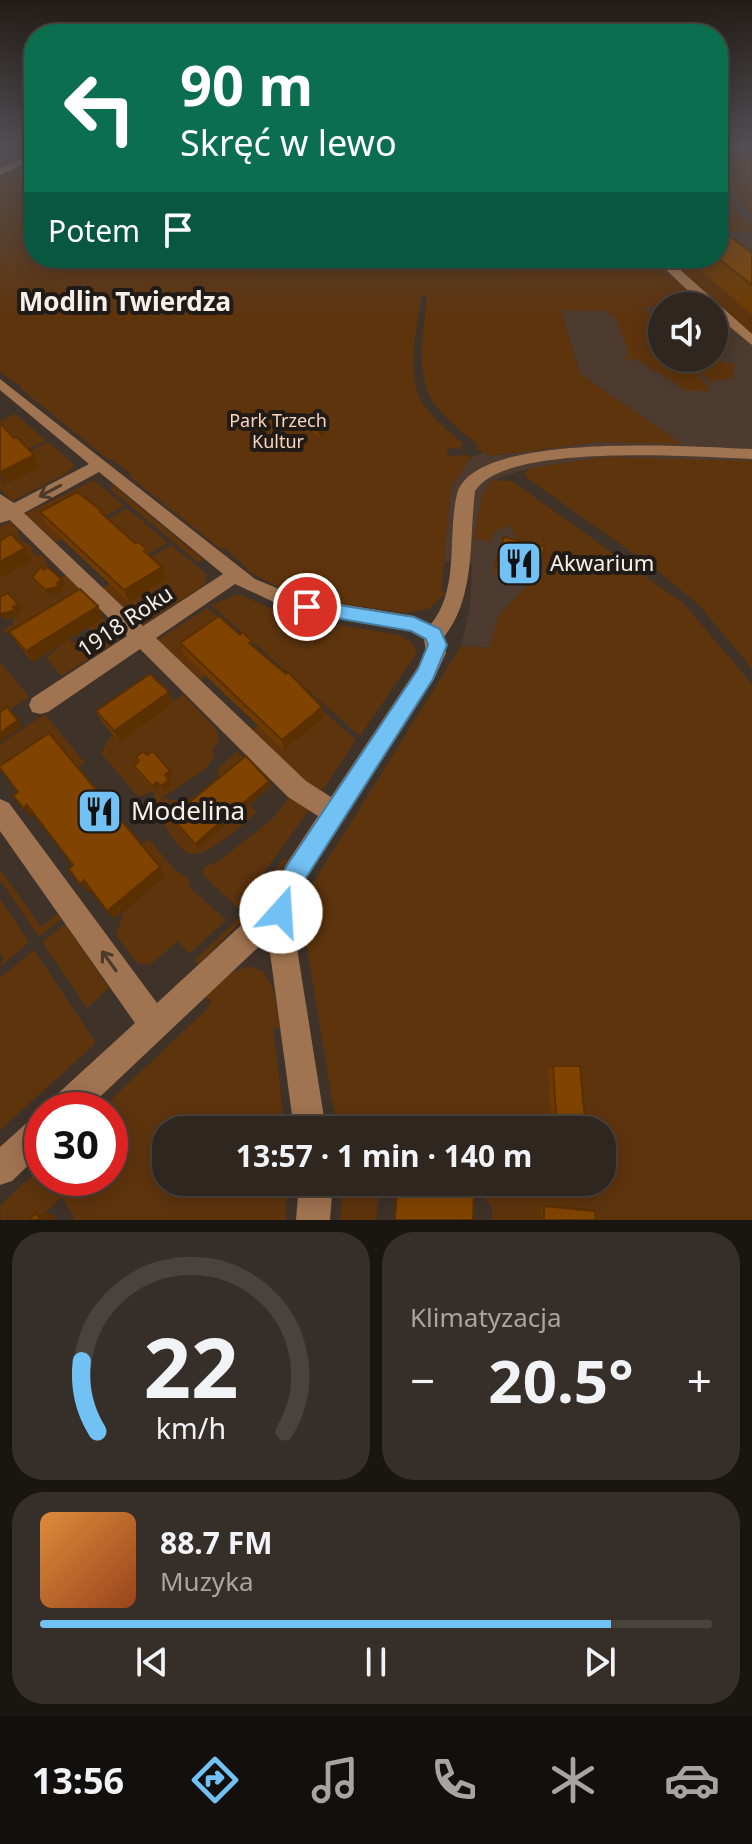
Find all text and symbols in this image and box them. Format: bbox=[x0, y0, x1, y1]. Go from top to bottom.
text: 90 m bbox=[180, 46, 313, 122]
icon: left bbox=[48, 56, 152, 160]
text: Skręć w lewo bbox=[180, 118, 397, 167]
icon: arrive bbox=[156, 208, 200, 252]
text: Potem bbox=[48, 210, 140, 251]
district label: Modlin Twierdza bbox=[19, 283, 231, 319]
map controls bbox=[648, 292, 728, 372]
button: sound bbox=[648, 292, 728, 372]
park label: Park Trzech Kultur bbox=[229, 408, 327, 453]
one-way arrow bbox=[39, 483, 63, 499]
restaurant icon: Akwarium bbox=[495, 539, 543, 587]
place label: Akwarium bbox=[550, 547, 654, 577]
pin bbox=[273, 573, 341, 641]
street label: 1918 Roku bbox=[71, 577, 178, 663]
icon: arrive bbox=[285, 585, 329, 629]
restaurant icon: Modelina bbox=[76, 787, 124, 835]
place label: Modelina bbox=[131, 792, 245, 828]
position arrow bbox=[239, 870, 323, 954]
one-way arrow bbox=[100, 951, 117, 973]
speed limit sign: 30 bbox=[24, 1092, 128, 1196]
text: 13:57 · 1 min · 140 m bbox=[236, 1135, 532, 1176]
text: Klimatyzacja bbox=[410, 1299, 562, 1335]
text: 22 bbox=[143, 1309, 239, 1422]
text: 20.5° bbox=[488, 1339, 634, 1421]
text: − bbox=[410, 1350, 435, 1410]
text: + bbox=[687, 1350, 712, 1410]
text: km/h bbox=[156, 1408, 226, 1447]
text: 88.7 FM bbox=[160, 1522, 272, 1563]
text: Muzyka bbox=[160, 1563, 254, 1599]
icon: previous bbox=[130, 1640, 174, 1684]
icon: pause bbox=[354, 1640, 398, 1684]
icon: next bbox=[578, 1640, 622, 1684]
icon: directions bbox=[187, 1752, 243, 1808]
icon: music bbox=[307, 1752, 363, 1808]
icon: phone bbox=[426, 1752, 482, 1808]
icon: climate bbox=[545, 1752, 601, 1808]
icon: car bbox=[664, 1752, 720, 1808]
text: 13:56 bbox=[32, 1756, 124, 1805]

